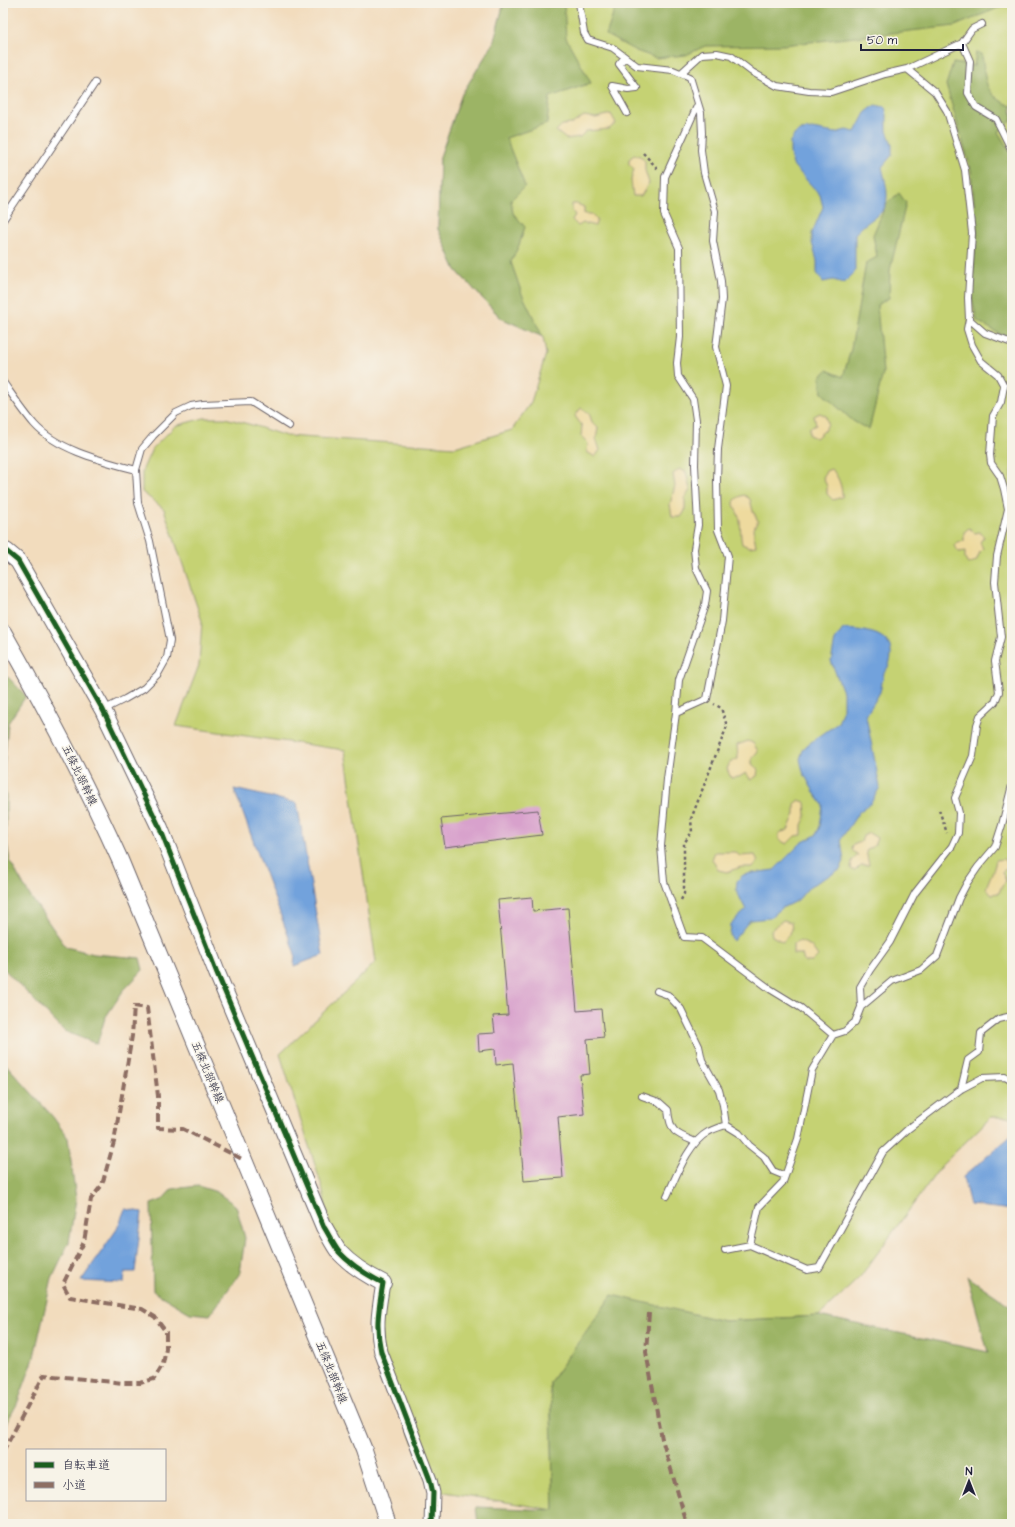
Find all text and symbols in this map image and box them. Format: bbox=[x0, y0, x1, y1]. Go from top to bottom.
scale bar bbox=[861, 26, 963, 52]
text: 50 m bbox=[867, 32, 898, 49]
street label: 五條北部幹線 bbox=[58, 742, 101, 808]
street label: 五條北部幹線 bbox=[188, 1039, 227, 1106]
street label: 五條北部幹線 bbox=[312, 1339, 351, 1406]
legend bbox=[26, 1449, 166, 1501]
text: 自転車道 bbox=[62, 1457, 110, 1474]
north arrow bbox=[949, 1461, 989, 1501]
text: N bbox=[966, 1464, 973, 1479]
text: 小道 bbox=[62, 1477, 86, 1494]

